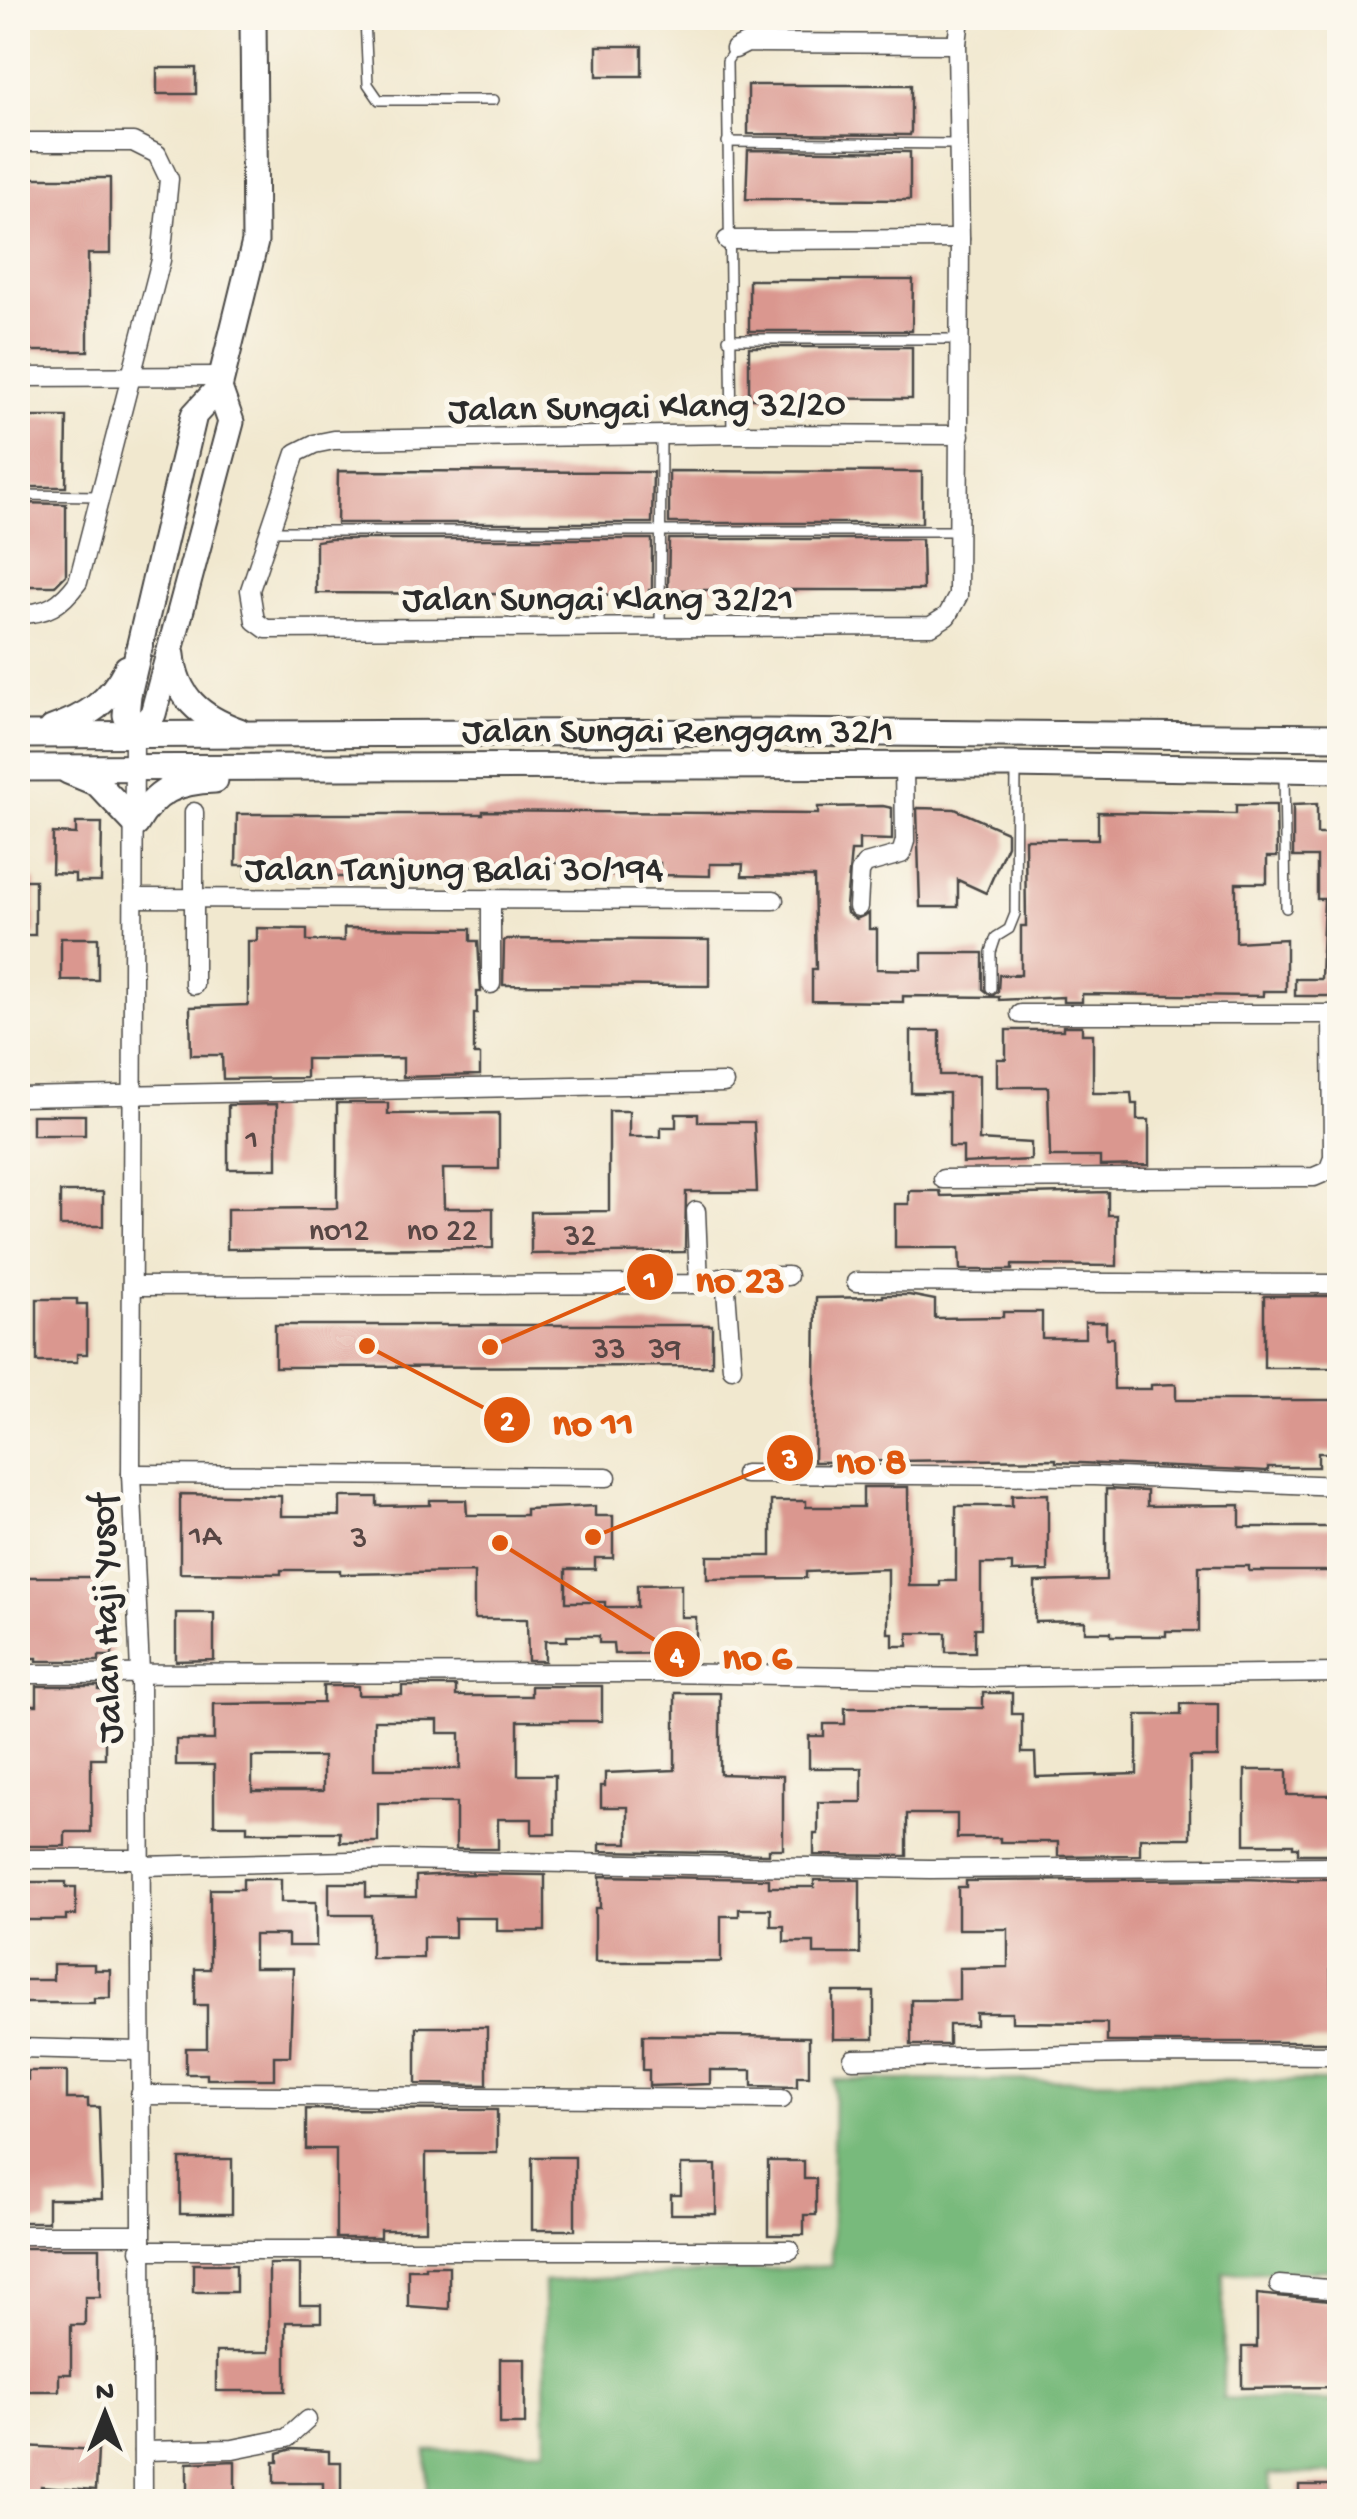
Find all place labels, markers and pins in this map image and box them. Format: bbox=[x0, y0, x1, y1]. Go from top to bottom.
callout: no 23 bbox=[625, 1242, 804, 1312]
callout: no 11 bbox=[482, 1385, 654, 1455]
callout: no 8 bbox=[765, 1423, 927, 1493]
callout: no 6 bbox=[652, 1619, 812, 1689]

